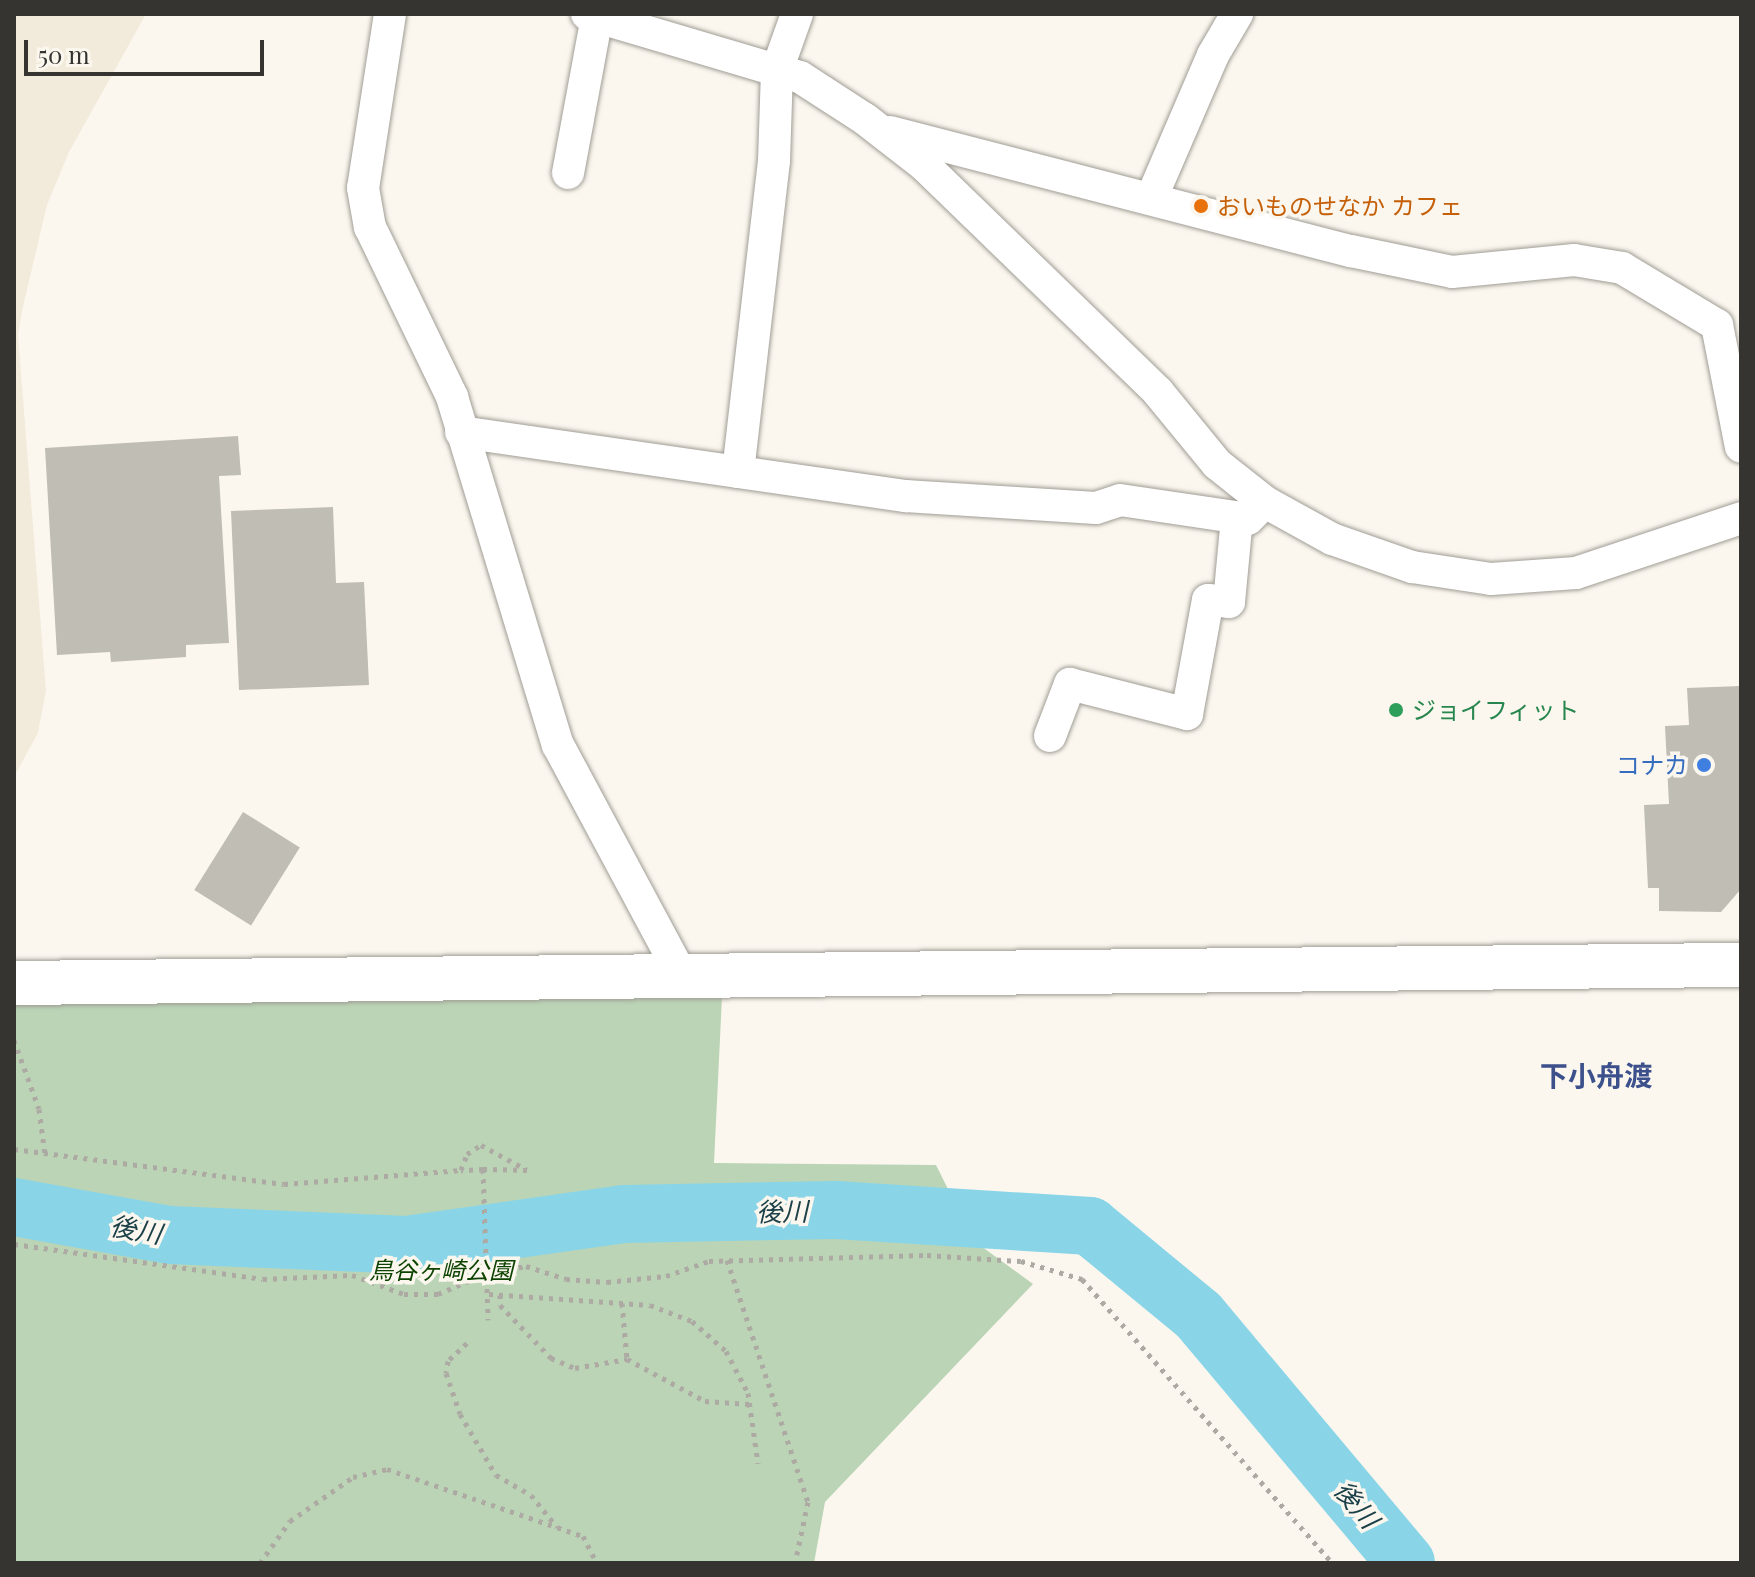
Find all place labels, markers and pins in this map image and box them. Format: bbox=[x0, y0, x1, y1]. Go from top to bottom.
place label: おいものせなか カフェ bbox=[1217, 192, 1463, 220]
marker: おいものせなか カフェ bbox=[1192, 197, 1210, 215]
place label: ジョイフィット bbox=[1412, 696, 1580, 724]
marker: ジョイフィット bbox=[1387, 701, 1405, 719]
place label: コナカ bbox=[1616, 751, 1688, 779]
marker: コナカ bbox=[1695, 756, 1713, 774]

